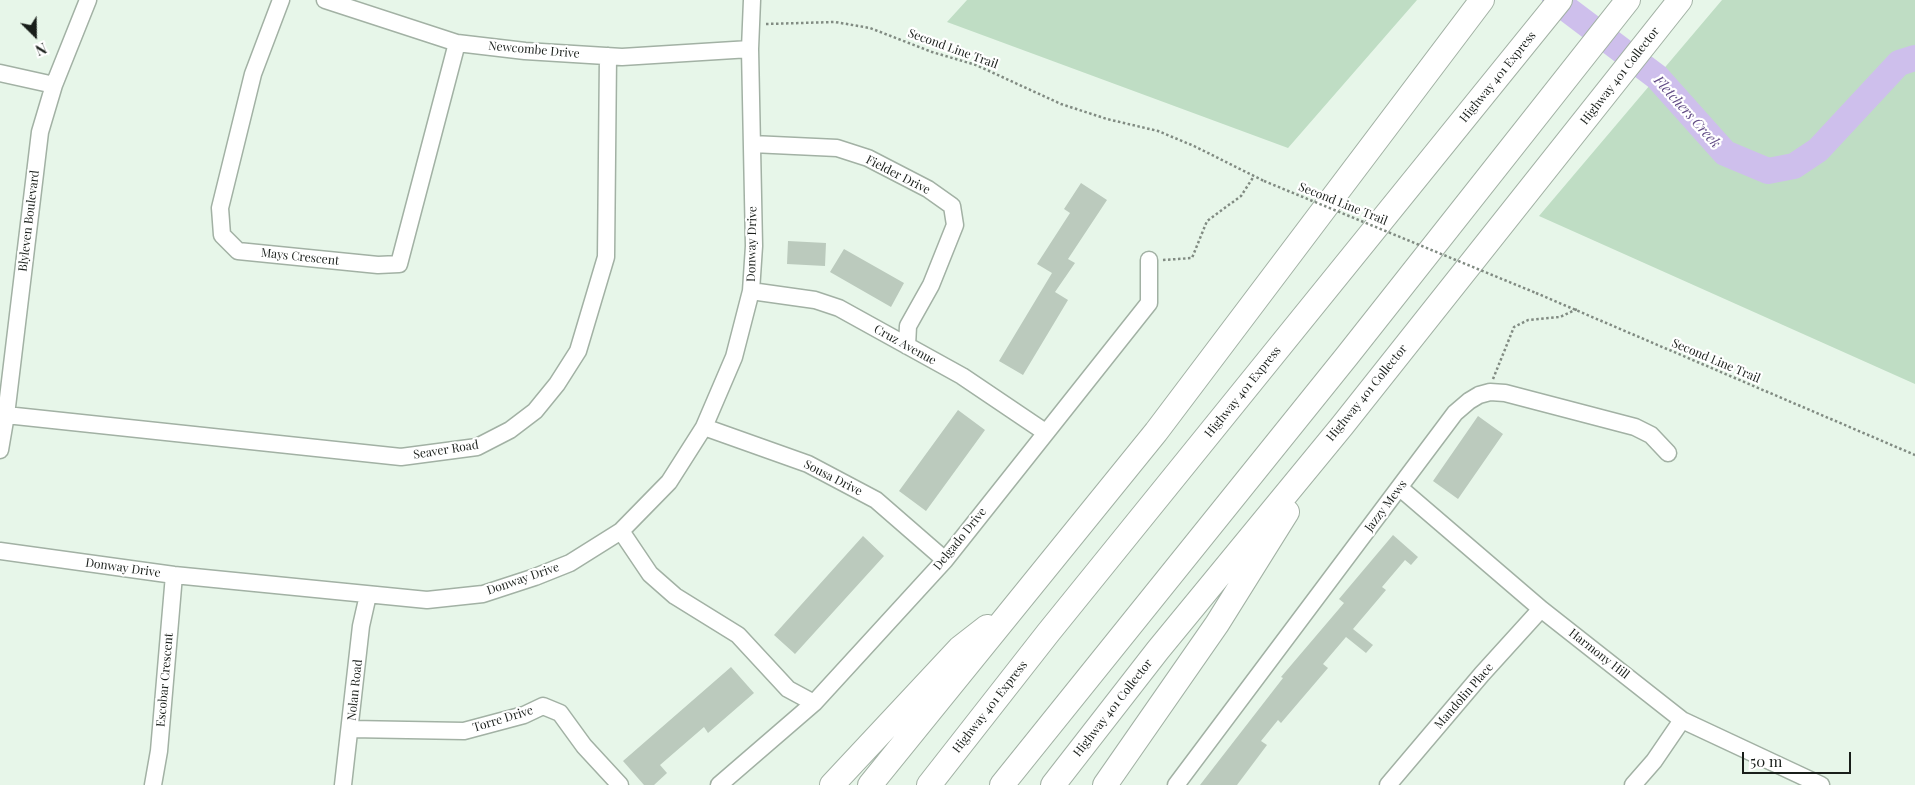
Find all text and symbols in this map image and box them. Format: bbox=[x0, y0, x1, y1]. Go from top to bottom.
north arrow bbox=[10, 10, 60, 60]
street label: Highway 401 Collector bbox=[1577, 24, 1663, 128]
street label: Second Line Trail bbox=[906, 26, 1000, 72]
street label: Highway 401 Express bbox=[1457, 29, 1539, 125]
text: N bbox=[33, 39, 49, 60]
street label: Newcombe Drive bbox=[488, 39, 580, 61]
water label: Fletchers Creek bbox=[1650, 72, 1724, 152]
street label: Fielder Drive bbox=[863, 153, 933, 197]
street label: Blyleven Boulevard bbox=[16, 169, 42, 273]
street label: Second Line Trail bbox=[1296, 180, 1390, 228]
street label: Donway Drive bbox=[744, 206, 760, 282]
street label: Mays Crescent bbox=[260, 246, 340, 268]
street label: Cruz Avenue bbox=[871, 322, 939, 368]
street label: Second Line Trail bbox=[1670, 336, 1762, 386]
street label: Highway 401 Collector bbox=[1324, 342, 1410, 444]
street label: Highway 401 Express bbox=[1202, 344, 1284, 440]
street label: Seaver Road bbox=[412, 438, 480, 462]
street label: Sousa Drive bbox=[801, 457, 865, 499]
street label: Jazzy Mews bbox=[1362, 477, 1410, 535]
street label: Delgado Drive bbox=[930, 505, 990, 573]
street label: Donway Drive bbox=[84, 556, 162, 580]
street label: Donway Drive bbox=[485, 560, 561, 598]
street label: Harmony Hill bbox=[1566, 626, 1632, 682]
street label: Escobar Crescent bbox=[154, 632, 176, 728]
street label: Highway 401 Collector bbox=[1070, 656, 1156, 760]
street label: Highway 401 Express bbox=[950, 658, 1030, 756]
street label: Nolan Road bbox=[345, 659, 365, 721]
street label: Mandolin Place bbox=[1432, 660, 1496, 732]
street label: Torre Drive bbox=[471, 703, 535, 735]
scale bar bbox=[1745, 742, 1854, 774]
text: 50 m bbox=[1750, 751, 1782, 771]

